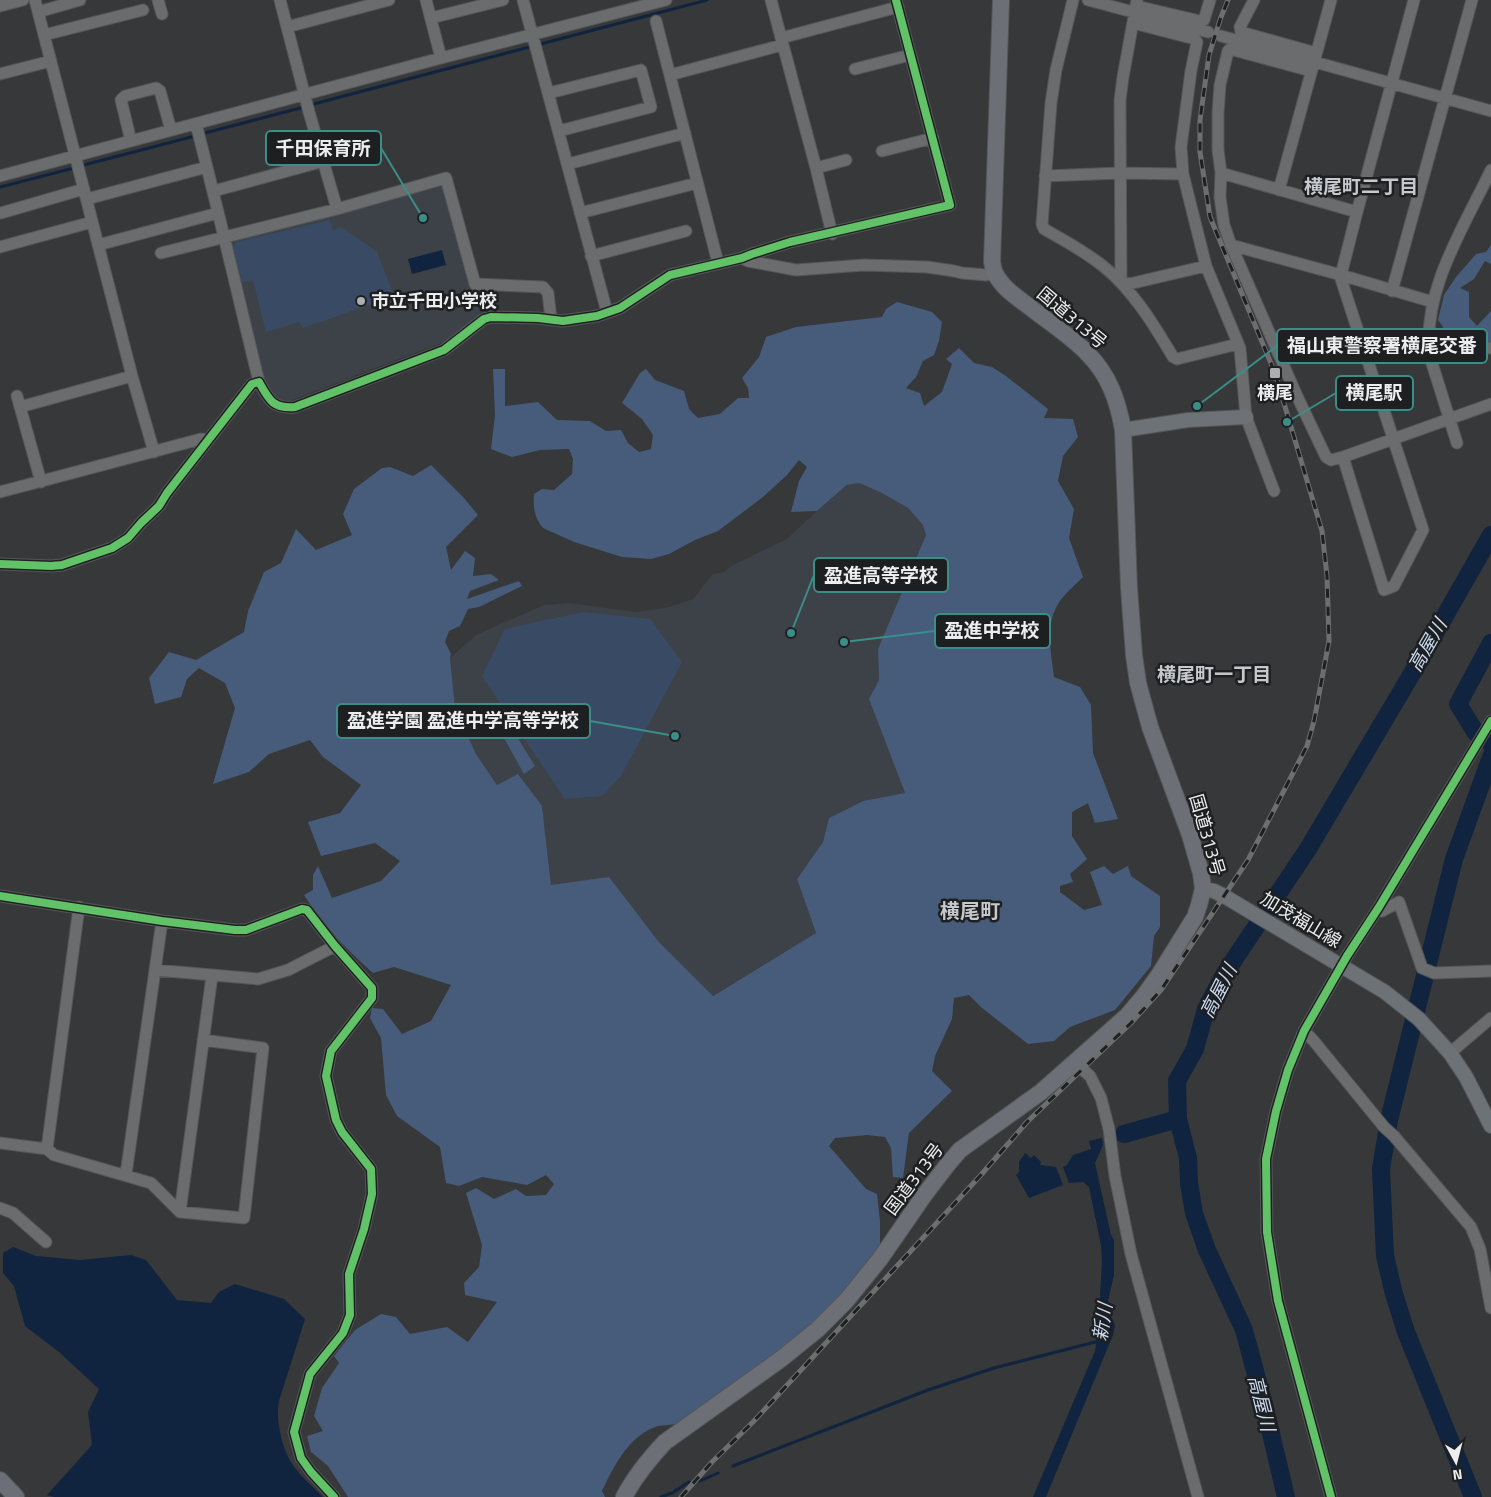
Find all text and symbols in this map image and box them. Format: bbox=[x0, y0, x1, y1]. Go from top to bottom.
callout: 千田保育所 bbox=[266, 131, 381, 165]
text: 千田保育所 bbox=[275, 133, 371, 162]
district label: 横尾町二丁目 bbox=[1304, 171, 1418, 200]
street label: 国道313号 bbox=[1031, 280, 1113, 355]
place label: 市立千田小学校 bbox=[371, 287, 497, 314]
marker: 市立千田小学校 bbox=[355, 295, 367, 307]
callout: 福山東警察署横尾交番 bbox=[1277, 329, 1487, 363]
text: 福山東警察署横尾交番 bbox=[1287, 330, 1477, 359]
marker: 横尾 bbox=[1268, 366, 1282, 380]
callout: 横尾駅 bbox=[1336, 376, 1413, 410]
text: 横尾駅 bbox=[1345, 377, 1403, 406]
place label: 横尾 bbox=[1257, 379, 1293, 406]
callout: 盈進高等学校 bbox=[814, 558, 948, 592]
text: 盈進高等学校 bbox=[824, 560, 938, 589]
water label: 高屋川 bbox=[1400, 611, 1454, 677]
callout: 盈進中学校 bbox=[935, 614, 1050, 648]
text: 盈進中学校 bbox=[944, 615, 1040, 644]
district label: 横尾町一丁目 bbox=[1157, 659, 1271, 688]
callout: 盈進学園 盈進中学高等学校 bbox=[337, 704, 590, 738]
text: 盈進学園 盈進中学高等学校 bbox=[347, 705, 579, 734]
street label: 国道313号 bbox=[1183, 791, 1232, 879]
street label: 加茂福山線 bbox=[1256, 885, 1347, 954]
district label: 横尾町 bbox=[940, 895, 1000, 926]
water label: 高屋川 bbox=[1192, 957, 1244, 1023]
street label: 国道313号 bbox=[877, 1137, 950, 1220]
water label: 新川 bbox=[1084, 1299, 1119, 1343]
water label: 高屋川 bbox=[1242, 1372, 1284, 1436]
north arrow bbox=[1431, 1437, 1481, 1487]
text: N bbox=[1452, 1464, 1464, 1486]

